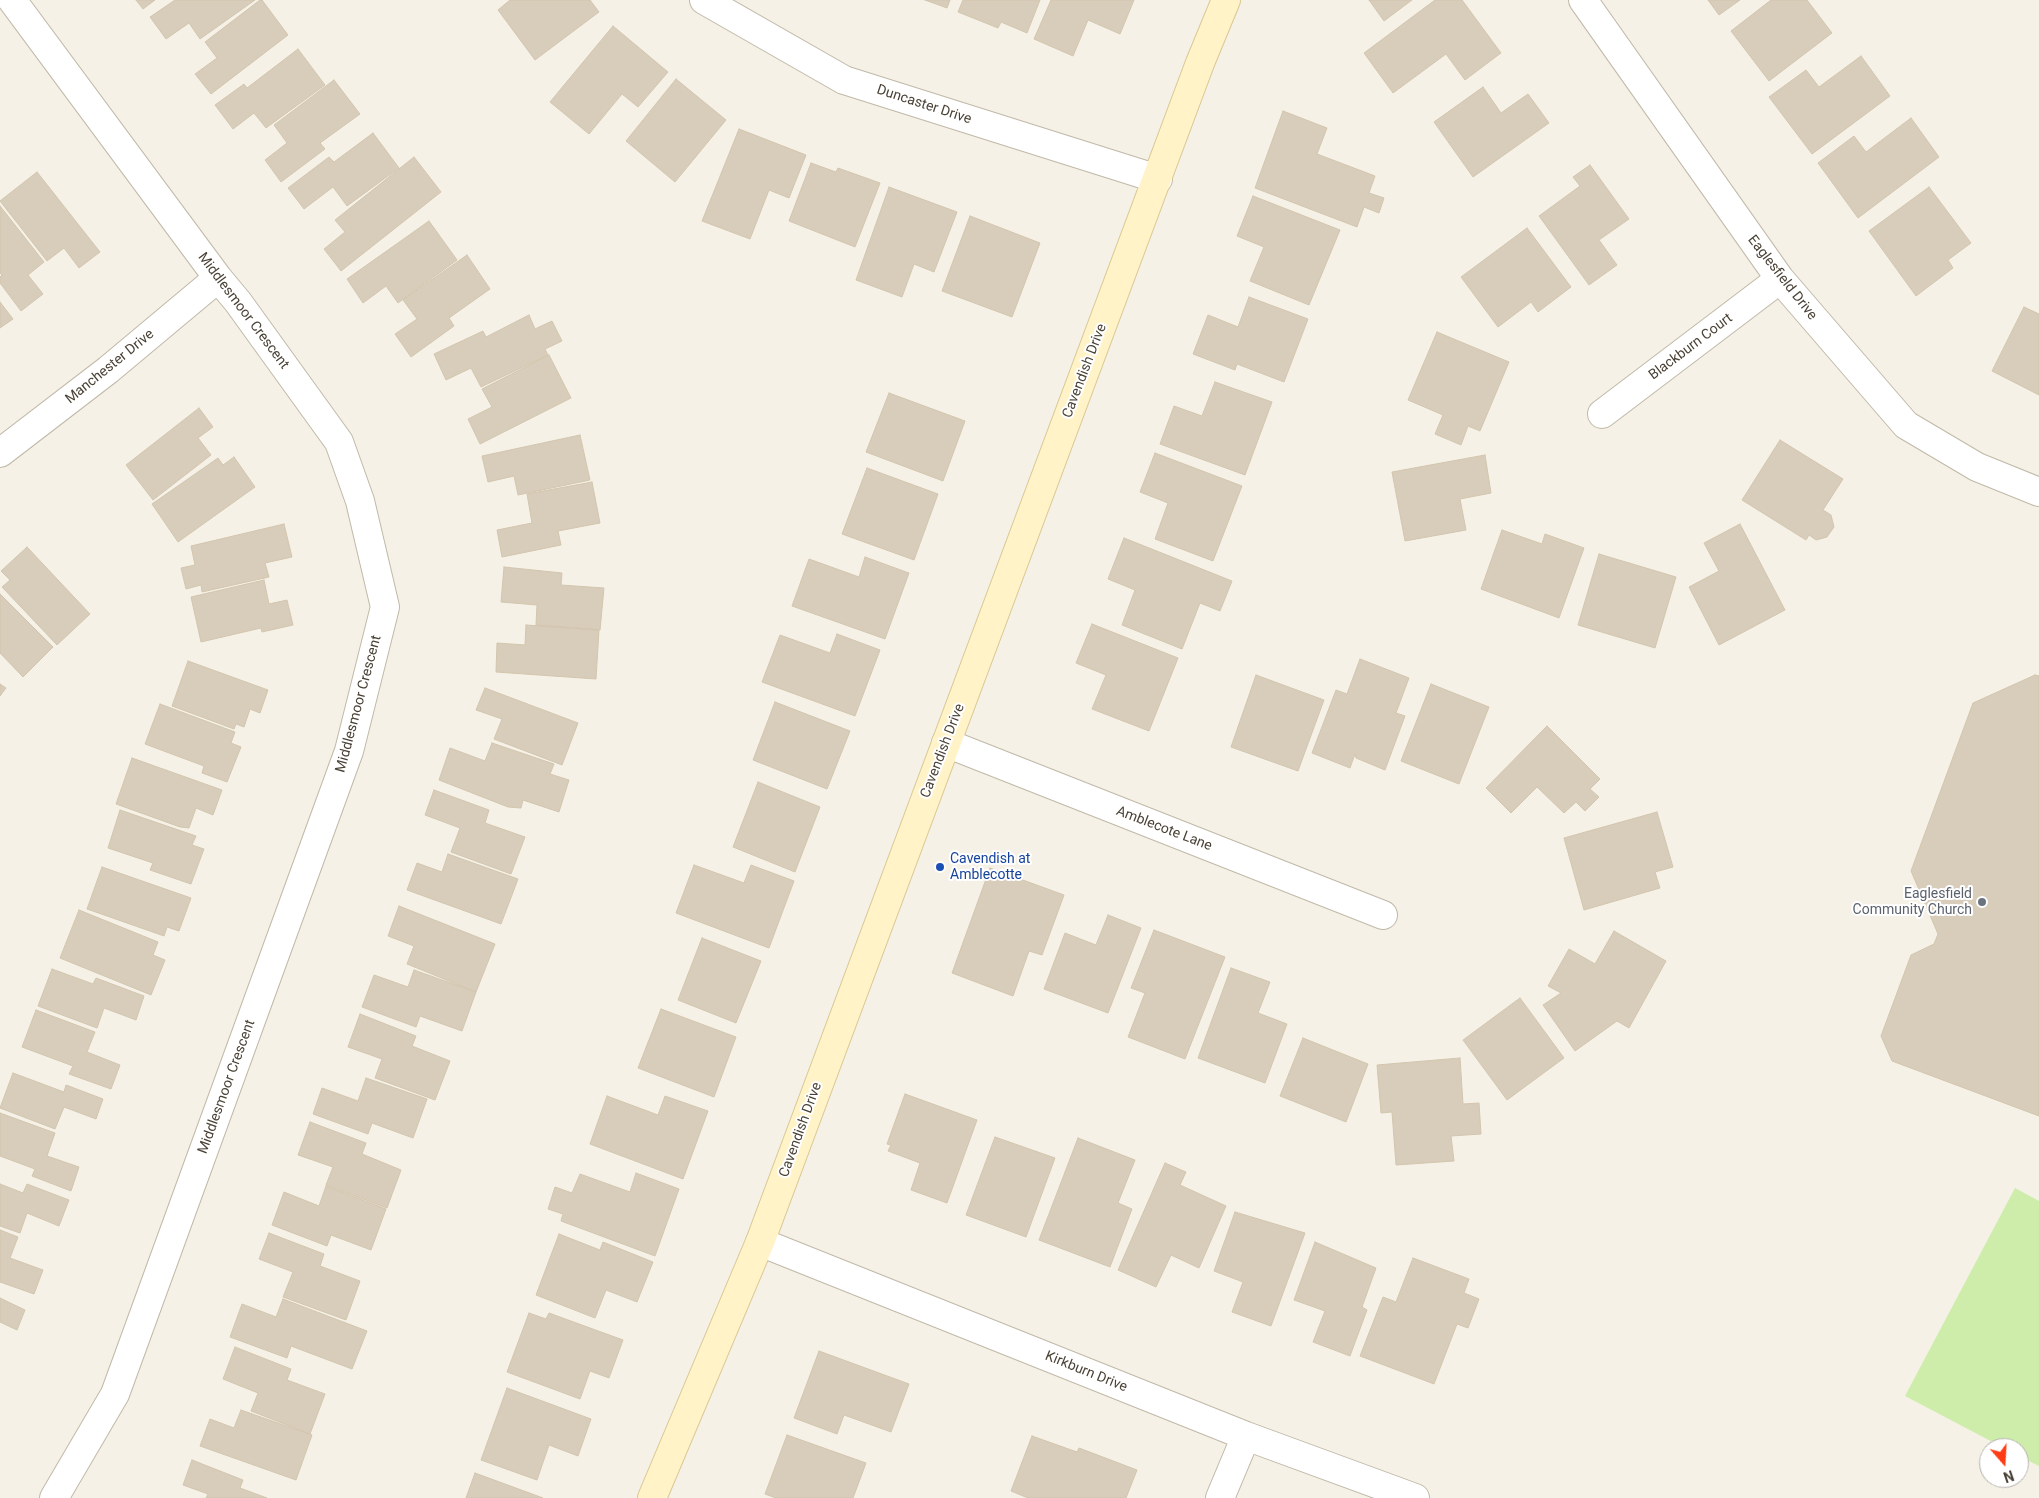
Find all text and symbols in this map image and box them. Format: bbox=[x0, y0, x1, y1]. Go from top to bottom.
street label: Duncaster Drive bbox=[875, 82, 973, 128]
street label: Eaglesfield Drive bbox=[1744, 232, 1820, 324]
street label: Middlesmoor Crescent bbox=[194, 249, 292, 373]
street label: Blackburn Court bbox=[1646, 310, 1736, 384]
street label: Cavendish Drive bbox=[1059, 321, 1111, 421]
street label: Manchester Drive bbox=[62, 326, 158, 408]
street label: Middlesmoor Crescent bbox=[333, 634, 385, 774]
street label: Cavendish Drive bbox=[917, 701, 969, 801]
street label: Amblecote Lane bbox=[1114, 803, 1214, 855]
place label: Cavendish at Amblecotte bbox=[950, 851, 1030, 884]
marker: Cavendish at Amblecotte bbox=[934, 861, 946, 873]
place label: Eaglesfield Community Church bbox=[1853, 886, 1972, 919]
marker: Eaglesfield Community Church bbox=[1976, 896, 1988, 908]
street label: Middlesmoor Crescent bbox=[195, 1018, 259, 1156]
street label: Cavendish Drive bbox=[776, 1080, 826, 1180]
street label: Kirkburn Drive bbox=[1043, 1348, 1129, 1396]
north arrow bbox=[1979, 1438, 2029, 1488]
text: N bbox=[2001, 1467, 2016, 1485]

